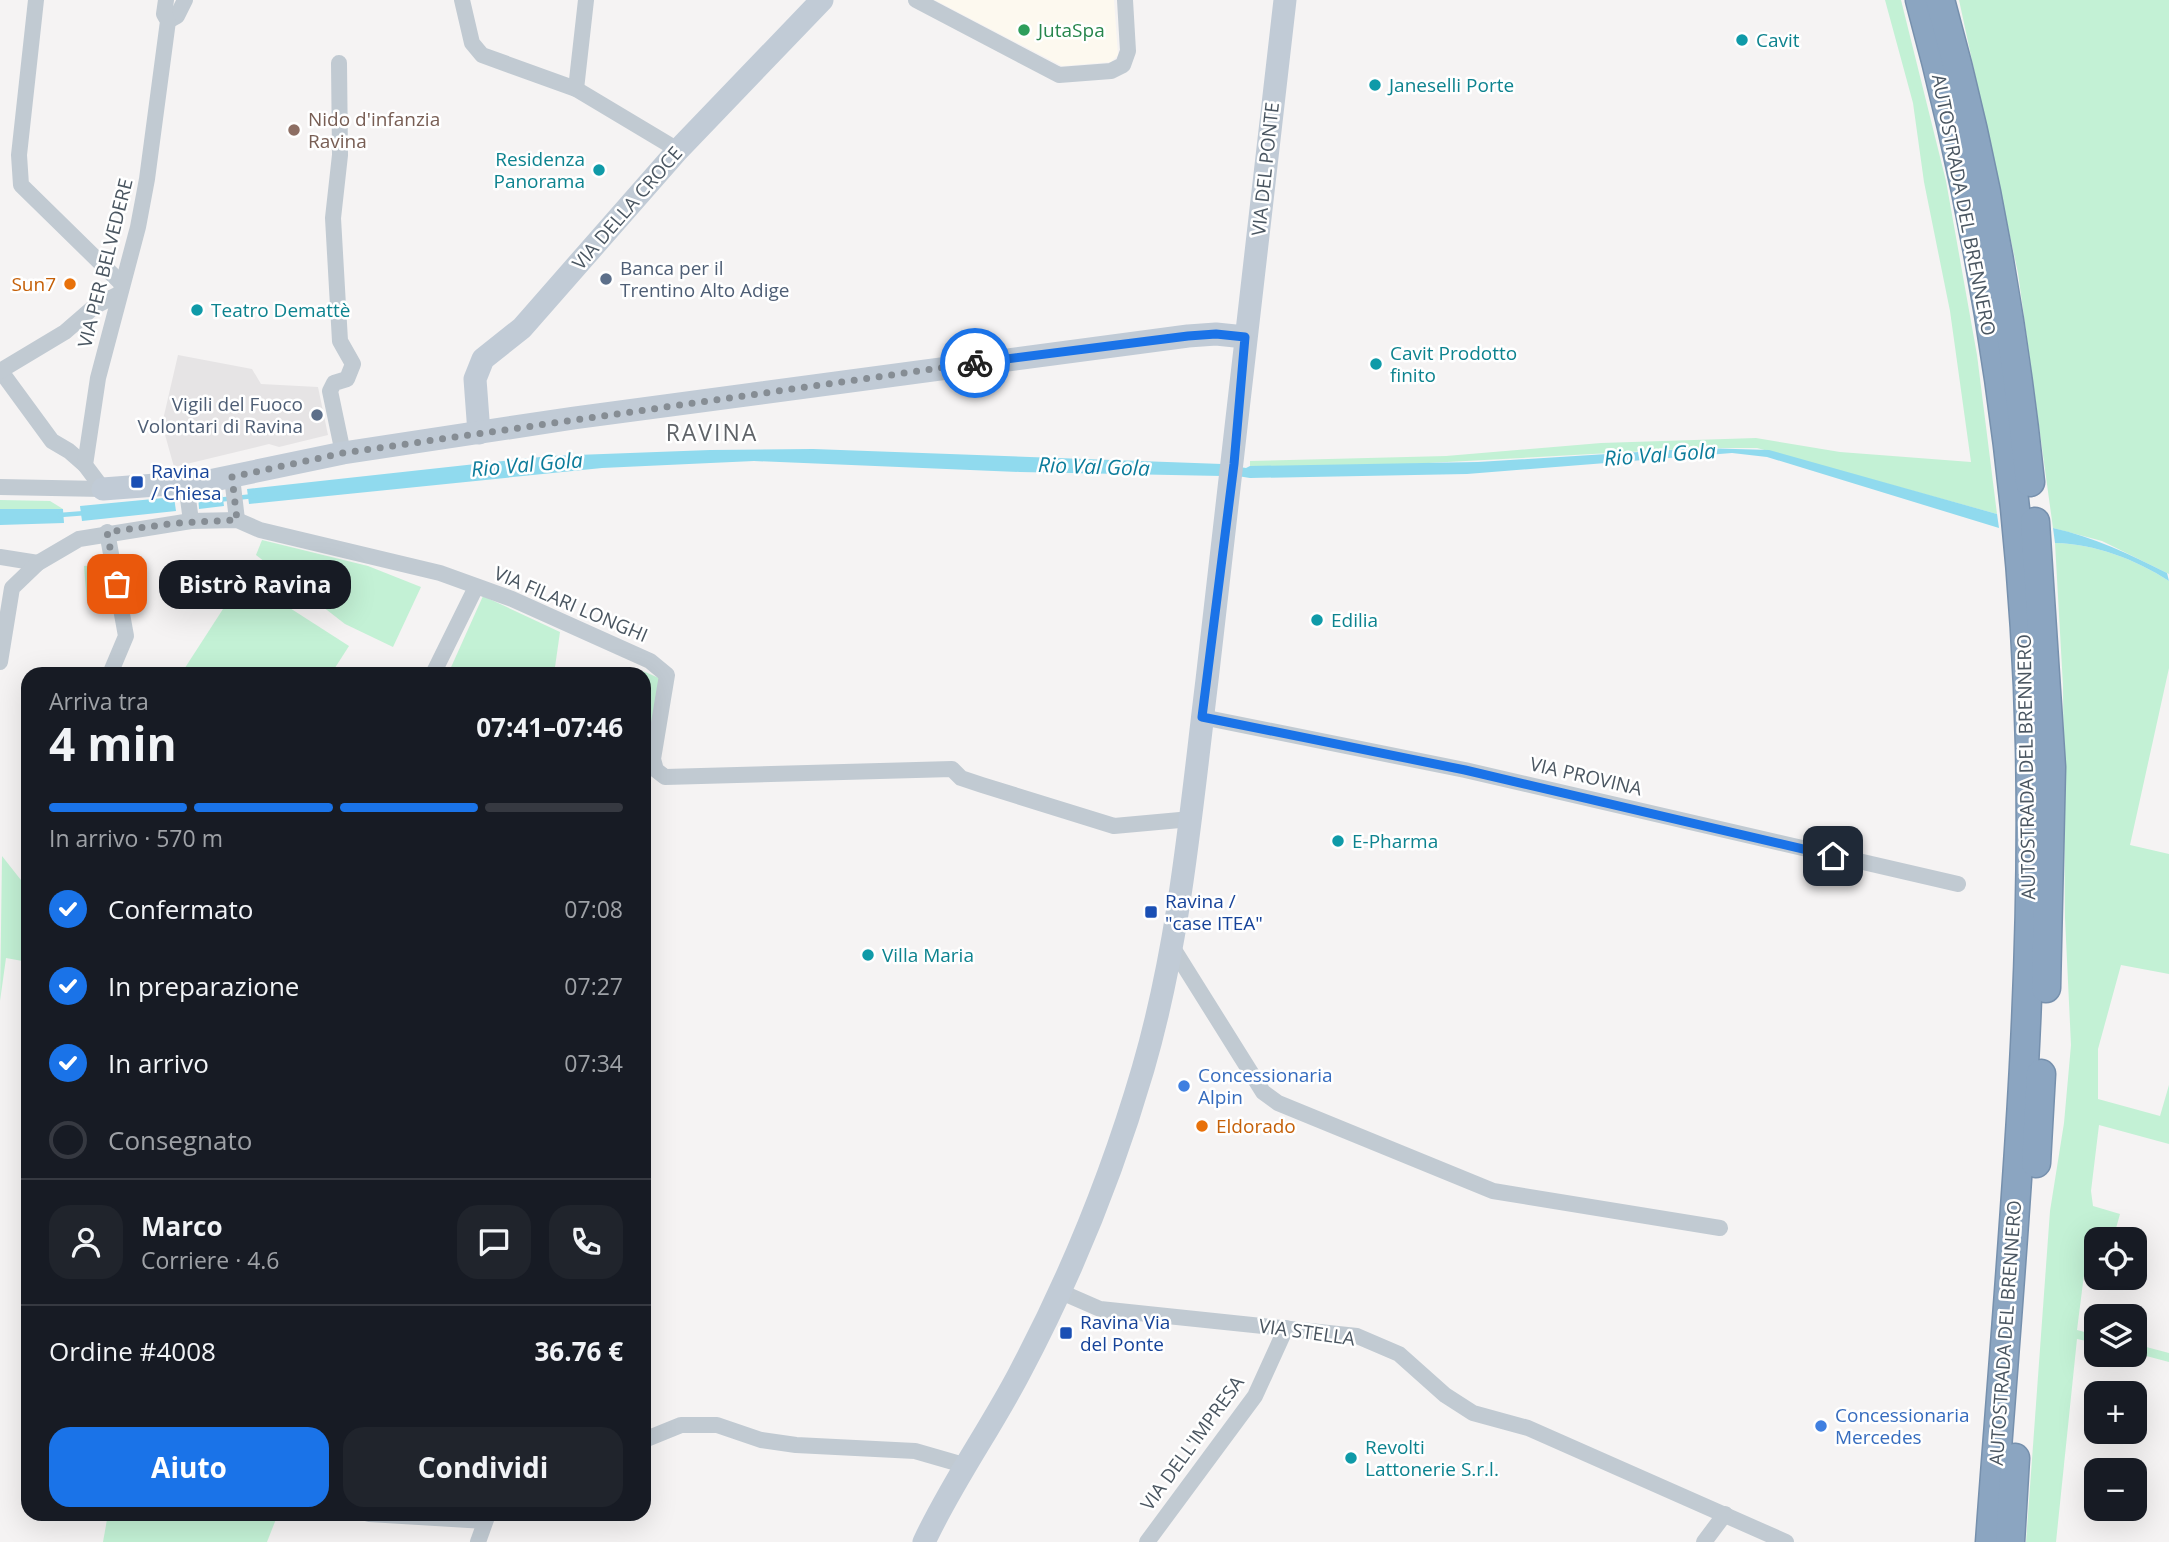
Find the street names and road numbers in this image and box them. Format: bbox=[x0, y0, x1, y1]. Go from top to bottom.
street label: AUTOSTRADA DEL BRENNERO bbox=[1926, 72, 2002, 338]
street label: VIA DEL PONTE bbox=[1245, 101, 1285, 237]
street label: VIA DELLA CROCE bbox=[566, 141, 688, 275]
street label: VIA PER BELVEDERE bbox=[71, 176, 139, 350]
street label: VIA FILARI LONGHI bbox=[490, 560, 652, 648]
street label: AUTOSTRADA DEL BRENNERO bbox=[2011, 634, 2041, 900]
street label: VIA PROVINA bbox=[1527, 750, 1645, 802]
street label: AUTOSTRADA DEL BRENNERO bbox=[1983, 1199, 2027, 1467]
street label: VIA STELLA bbox=[1257, 1312, 1357, 1352]
street label: VIA DELL'IMPRESA bbox=[1134, 1370, 1250, 1516]

